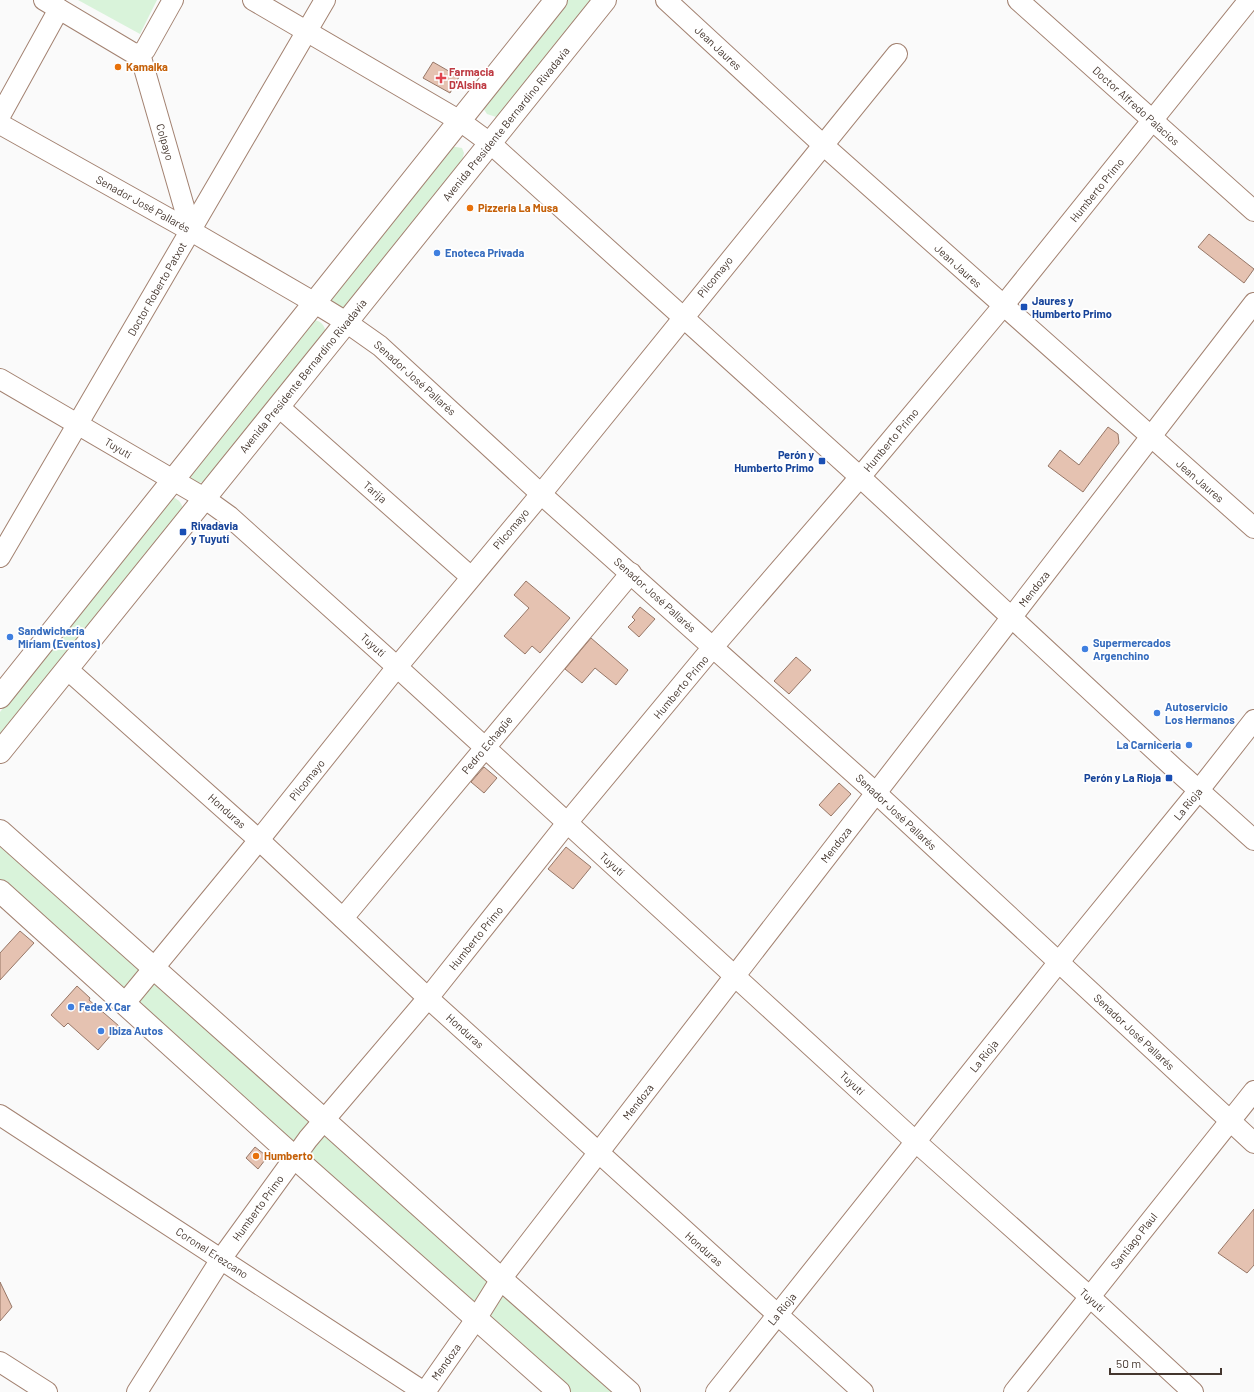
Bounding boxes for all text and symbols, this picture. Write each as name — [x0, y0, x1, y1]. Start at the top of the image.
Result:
street label: Jean Jaures — [692, 23, 744, 72]
street label: Avenida Presidente Bernardino Rivadavia — [439, 44, 572, 203]
place label: Kamalka — [126, 60, 168, 73]
marker: Kamalka — [113, 62, 123, 72]
street label: Doctor Alfredo Palacios — [1090, 63, 1182, 148]
place label: Farmacia D'Alsina — [449, 65, 494, 91]
marker: Farmacia D'Alsina — [436, 73, 446, 83]
street label: Colpayo — [154, 122, 177, 162]
street label: Humberto Primo — [1067, 155, 1126, 224]
street label: Senador José Pallarés — [94, 172, 193, 235]
place label: Pizzeria La Musa — [478, 201, 558, 214]
marker: Pizzeria La Musa — [465, 203, 475, 213]
street label: Doctor Roberto Patxot — [124, 239, 189, 338]
street label: Jean Jaures — [932, 241, 985, 290]
place label: Enoteca Privada — [445, 246, 524, 259]
marker: Enoteca Privada — [432, 248, 442, 258]
street label: Pilcomayo — [694, 254, 735, 300]
place label: Jaures y Humberto Primo — [1032, 294, 1112, 320]
street label: Avenida Presidente Bernardino Rivadavia — [236, 296, 369, 455]
marker: Jaures y Humberto Primo — [1019, 302, 1029, 312]
street label: Senador José Pallarés — [372, 337, 459, 418]
street label: Humberto Primo — [860, 405, 921, 474]
street label: Tuyutí — [102, 435, 135, 461]
place label: Perón y Humberto Primo — [734, 448, 814, 474]
marker: Perón y Humberto Primo — [817, 456, 827, 466]
street label: Jean Jaures — [1174, 456, 1227, 505]
street label: Tarija — [361, 478, 390, 505]
street label: Pilcomayo — [490, 506, 531, 552]
place label: Rivadavia y Tuyutí — [191, 519, 238, 545]
marker: Rivadavia y Tuyutí — [178, 527, 188, 537]
street label: Senador José Pallarés — [612, 554, 699, 635]
street label: Mendoza — [1016, 568, 1052, 609]
place label: Sandwichería Miriam (Eventos) — [18, 624, 100, 650]
street label: Tuyutí — [358, 630, 389, 660]
marker: Sandwichería Miriam (Eventos) — [5, 632, 15, 642]
place label: Supermercados Argenchino — [1093, 636, 1171, 662]
marker: Supermercados Argenchino — [1080, 644, 1090, 654]
street label: Humberto Primo — [650, 652, 711, 721]
place label: Autoservicio Los Hermanos — [1165, 700, 1235, 726]
marker: Autoservicio Los Hermanos — [1152, 708, 1162, 718]
street label: Pedro Echagüe — [459, 713, 515, 776]
place label: La Carniceria — [1117, 738, 1181, 751]
marker: La Carniceria — [1184, 740, 1194, 750]
street label: Pilcomayo — [286, 757, 327, 803]
street label: Senador José Pallarés — [853, 771, 939, 852]
place label: Perón y La Rioja — [1084, 771, 1161, 784]
marker: Perón y La Rioja — [1164, 773, 1174, 783]
street label: La Rioja — [1171, 785, 1205, 823]
street label: Honduras — [206, 790, 249, 831]
street label: Mendoza — [818, 824, 854, 865]
street label: Tuyutí — [597, 849, 628, 879]
street label: Humberto Primo — [446, 903, 505, 972]
street label: Senador José Pallarés — [1091, 991, 1177, 1072]
place label: Fede X Car — [79, 1000, 132, 1013]
marker: Fede X Car — [66, 1002, 76, 1012]
street label: Honduras — [444, 1010, 487, 1051]
place label: Ibiza Autos — [109, 1024, 164, 1037]
marker: Ibiza Autos — [96, 1026, 106, 1036]
street label: La Rioja — [967, 1037, 1001, 1075]
street label: Tuyutí — [837, 1068, 868, 1098]
street label: Mendoza — [620, 1081, 656, 1122]
place label: Humberto — [264, 1149, 313, 1162]
marker: Humberto — [251, 1151, 261, 1161]
street label: Humberto Primo — [229, 1172, 286, 1243]
street label: Santiago Plaul — [1108, 1210, 1160, 1271]
street label: Coronel Erezcano — [174, 1224, 251, 1281]
street label: Honduras — [683, 1228, 726, 1269]
street label: Tuyutí — [1077, 1285, 1108, 1315]
street label: La Rioja — [765, 1290, 799, 1328]
street label: Mendoza — [428, 1341, 463, 1383]
scale bar — [1110, 1350, 1221, 1376]
text: 50 m — [1116, 1356, 1141, 1370]

